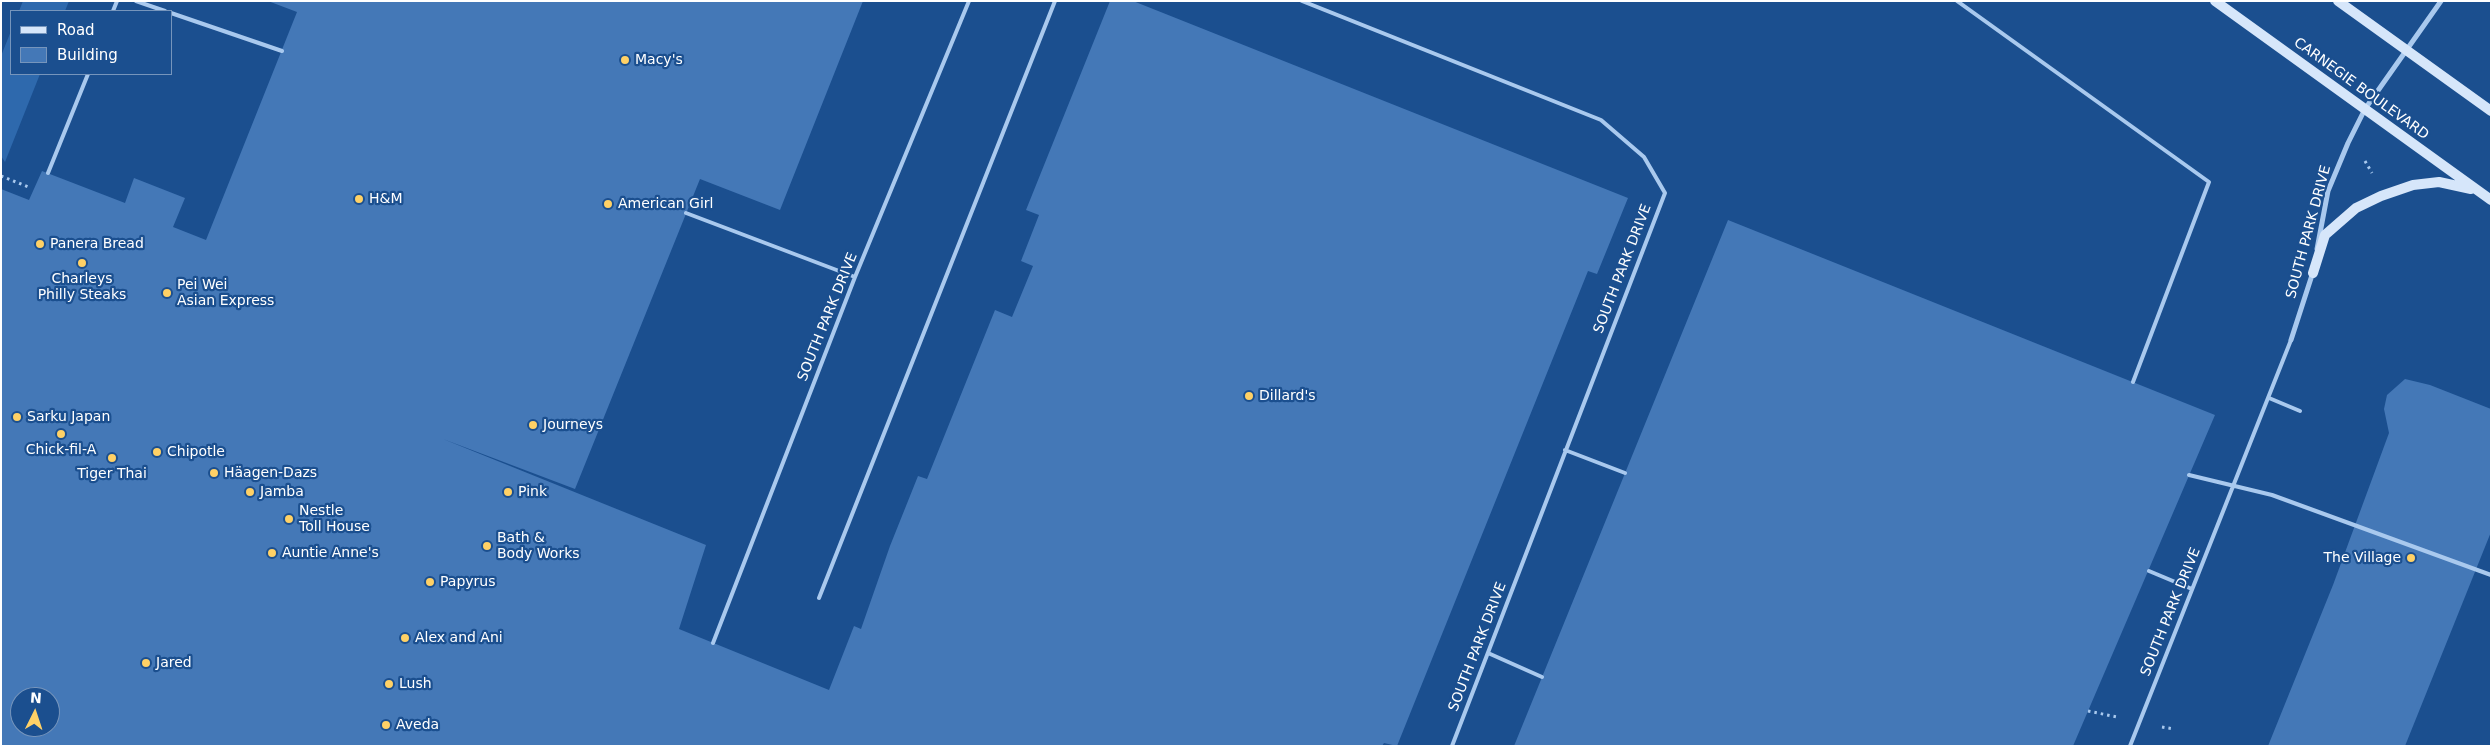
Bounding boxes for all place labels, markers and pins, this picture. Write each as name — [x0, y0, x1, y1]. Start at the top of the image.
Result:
place label: Macy's — [635, 52, 683, 68]
marker: Macy's — [619, 54, 631, 66]
place label: H&M — [369, 191, 403, 207]
marker: H&M — [353, 193, 365, 205]
place label: American Girl — [618, 196, 713, 212]
marker: American Girl — [602, 198, 614, 210]
place label: Panera Bread — [50, 236, 144, 252]
marker: Panera Bread — [34, 238, 46, 250]
marker: Charleys Philly Steaks — [76, 257, 88, 269]
place label: Charleys Philly Steaks — [38, 271, 126, 304]
place label: Pei Wei Asian Express — [177, 277, 274, 310]
marker: Pei Wei Asian Express — [161, 287, 173, 299]
place label: Dillard's — [1259, 388, 1316, 404]
marker: Dillard's — [1243, 390, 1255, 402]
place label: Sarku Japan — [27, 409, 110, 425]
marker: Sarku Japan — [11, 411, 23, 423]
place label: Journeys — [543, 417, 603, 433]
marker: Journeys — [527, 419, 539, 431]
marker: Chick-fil-A — [55, 428, 67, 440]
place label: Chick-fil-A — [26, 442, 96, 458]
place label: Chipotle — [167, 444, 225, 460]
marker: Chipotle — [151, 446, 163, 458]
marker: Tiger Thai — [106, 452, 118, 464]
place label: Häagen-Dazs — [224, 465, 317, 481]
place label: Tiger Thai — [77, 466, 147, 482]
marker: Häagen-Dazs — [208, 467, 220, 479]
place label: Jamba — [260, 484, 304, 500]
place label: Pink — [518, 484, 547, 500]
marker: Jamba — [244, 486, 256, 498]
marker: Pink — [502, 486, 514, 498]
place label: Nestle Toll House — [299, 503, 370, 536]
marker: Nestle Toll House — [283, 513, 295, 525]
place label: Bath & Body Works — [497, 530, 580, 562]
marker: Bath & Body Works — [481, 540, 493, 552]
place label: Auntie Anne's — [282, 545, 379, 561]
marker: Auntie Anne's — [266, 547, 278, 559]
place label: The Village — [2323, 550, 2401, 566]
marker: The Village — [2405, 552, 2417, 564]
place label: Papyrus — [440, 574, 495, 590]
marker: Papyrus — [424, 576, 436, 588]
place label: Alex and Ani — [415, 630, 503, 646]
marker: Alex and Ani — [399, 632, 411, 644]
place label: Jared — [156, 655, 192, 671]
marker: Jared — [140, 657, 152, 669]
place label: Lush — [399, 676, 432, 692]
marker: Lush — [383, 678, 395, 690]
place label: Aveda — [396, 717, 439, 733]
marker: Aveda — [380, 719, 392, 731]

